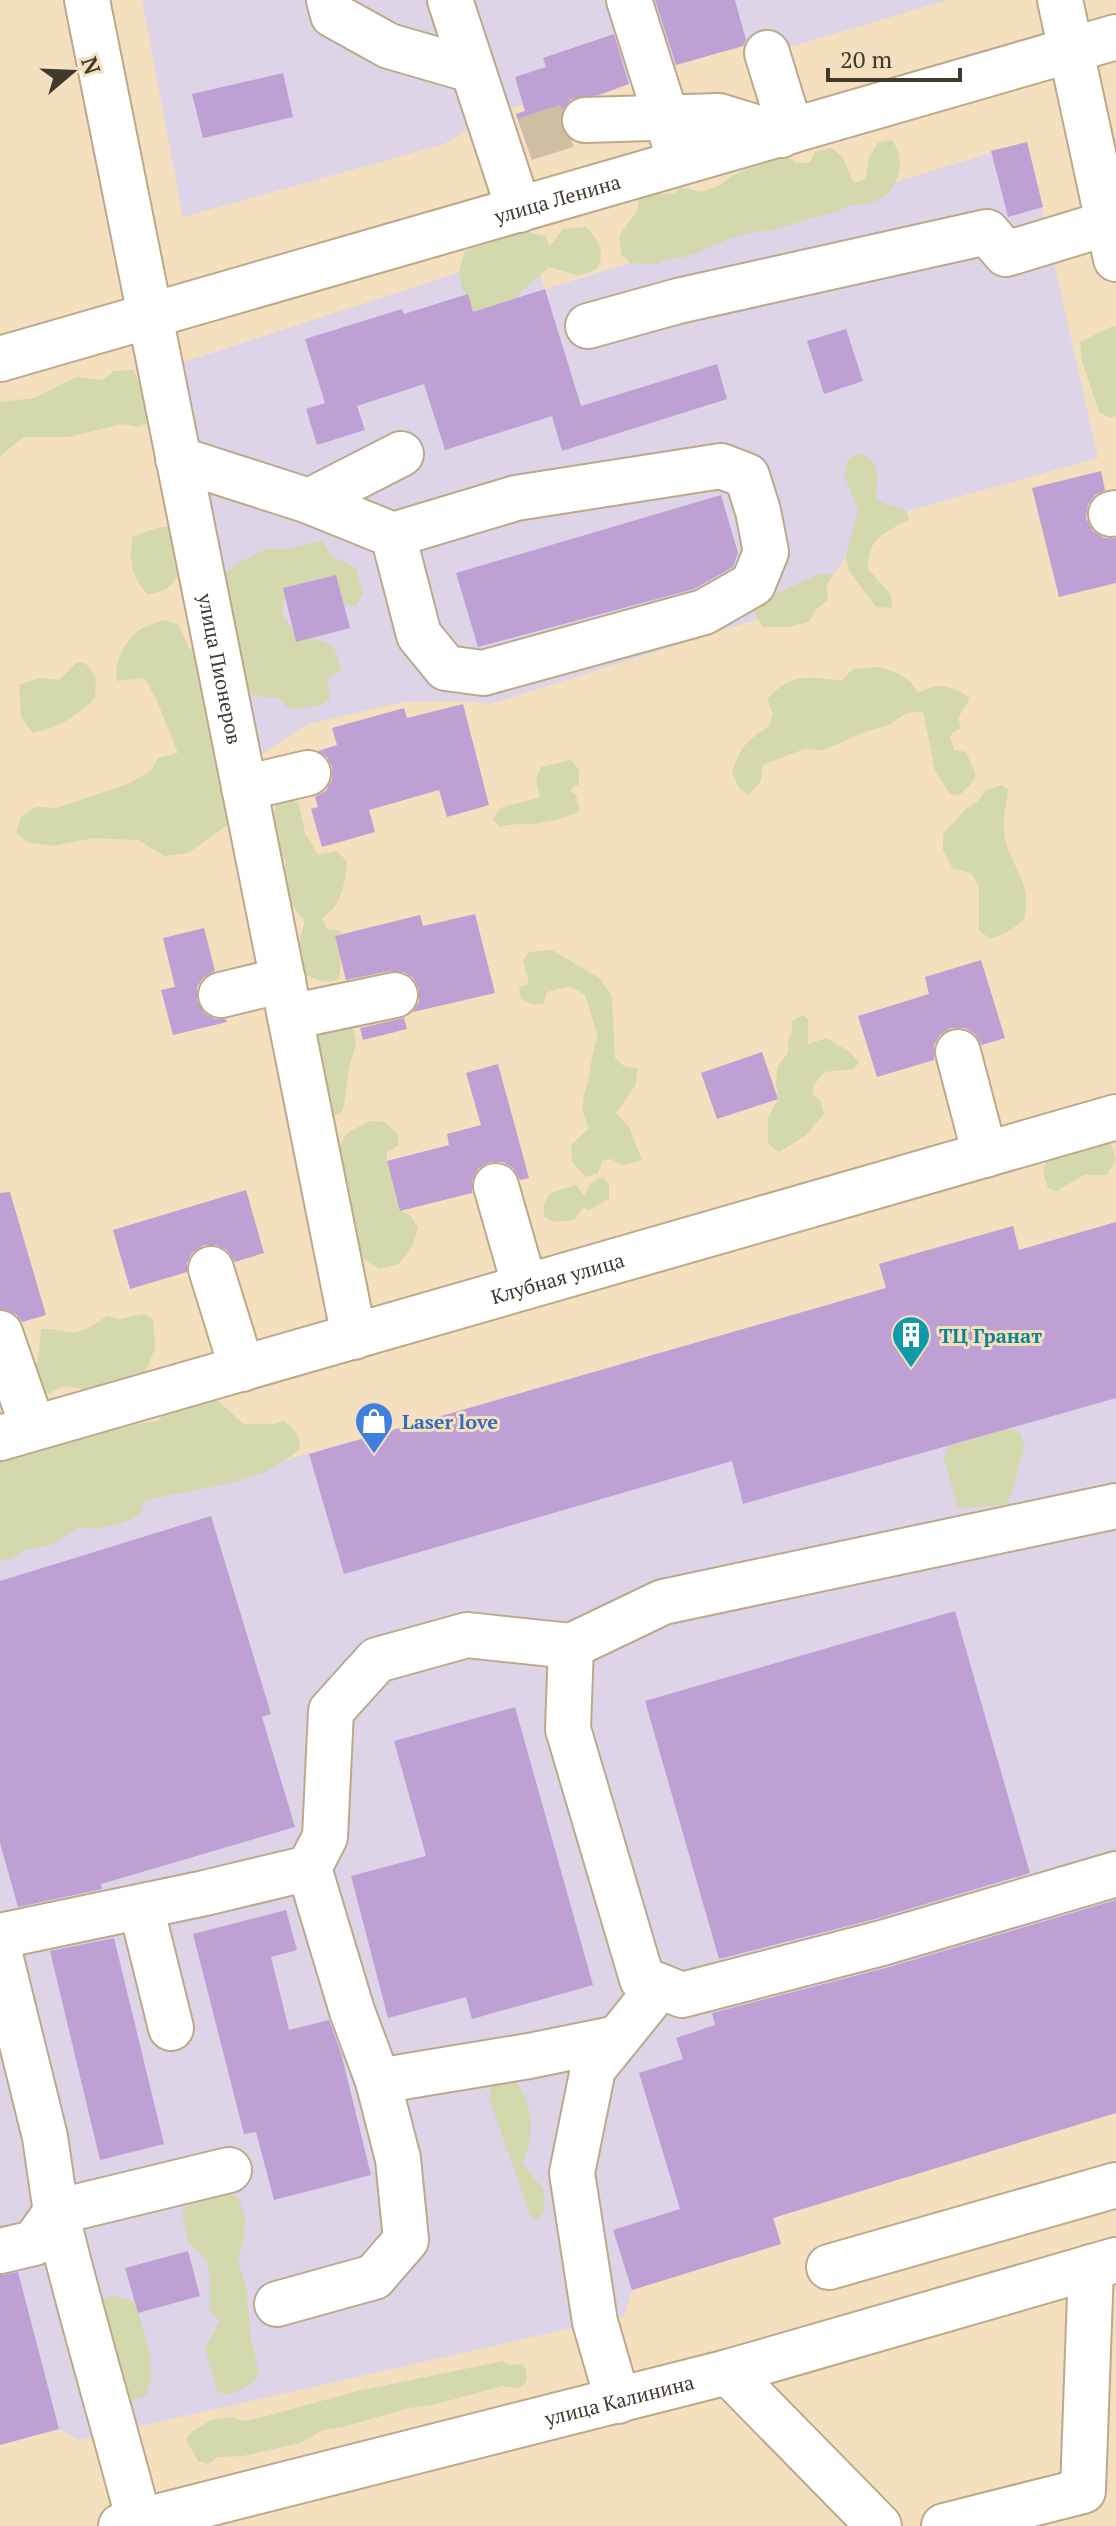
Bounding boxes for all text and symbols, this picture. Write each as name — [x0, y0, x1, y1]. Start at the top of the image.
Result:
north arrow — [32, 32, 112, 112]
scale bar — [828, 32, 960, 82]
text: 20 m — [840, 43, 892, 75]
text: N — [75, 53, 108, 78]
street label: улица Ленина — [490, 167, 623, 229]
street label: улица Пионеров — [192, 590, 249, 746]
street label: Клубная улица — [487, 1246, 627, 1310]
building icon: ТЦ Гранат — [890, 1314, 932, 1369]
place label: ТЦ Гранат — [939, 1322, 1042, 1349]
shop icon: Laser love — [353, 1400, 395, 1455]
place label: Laser love — [402, 1408, 498, 1435]
street label: улица Калинина — [541, 2368, 697, 2432]

